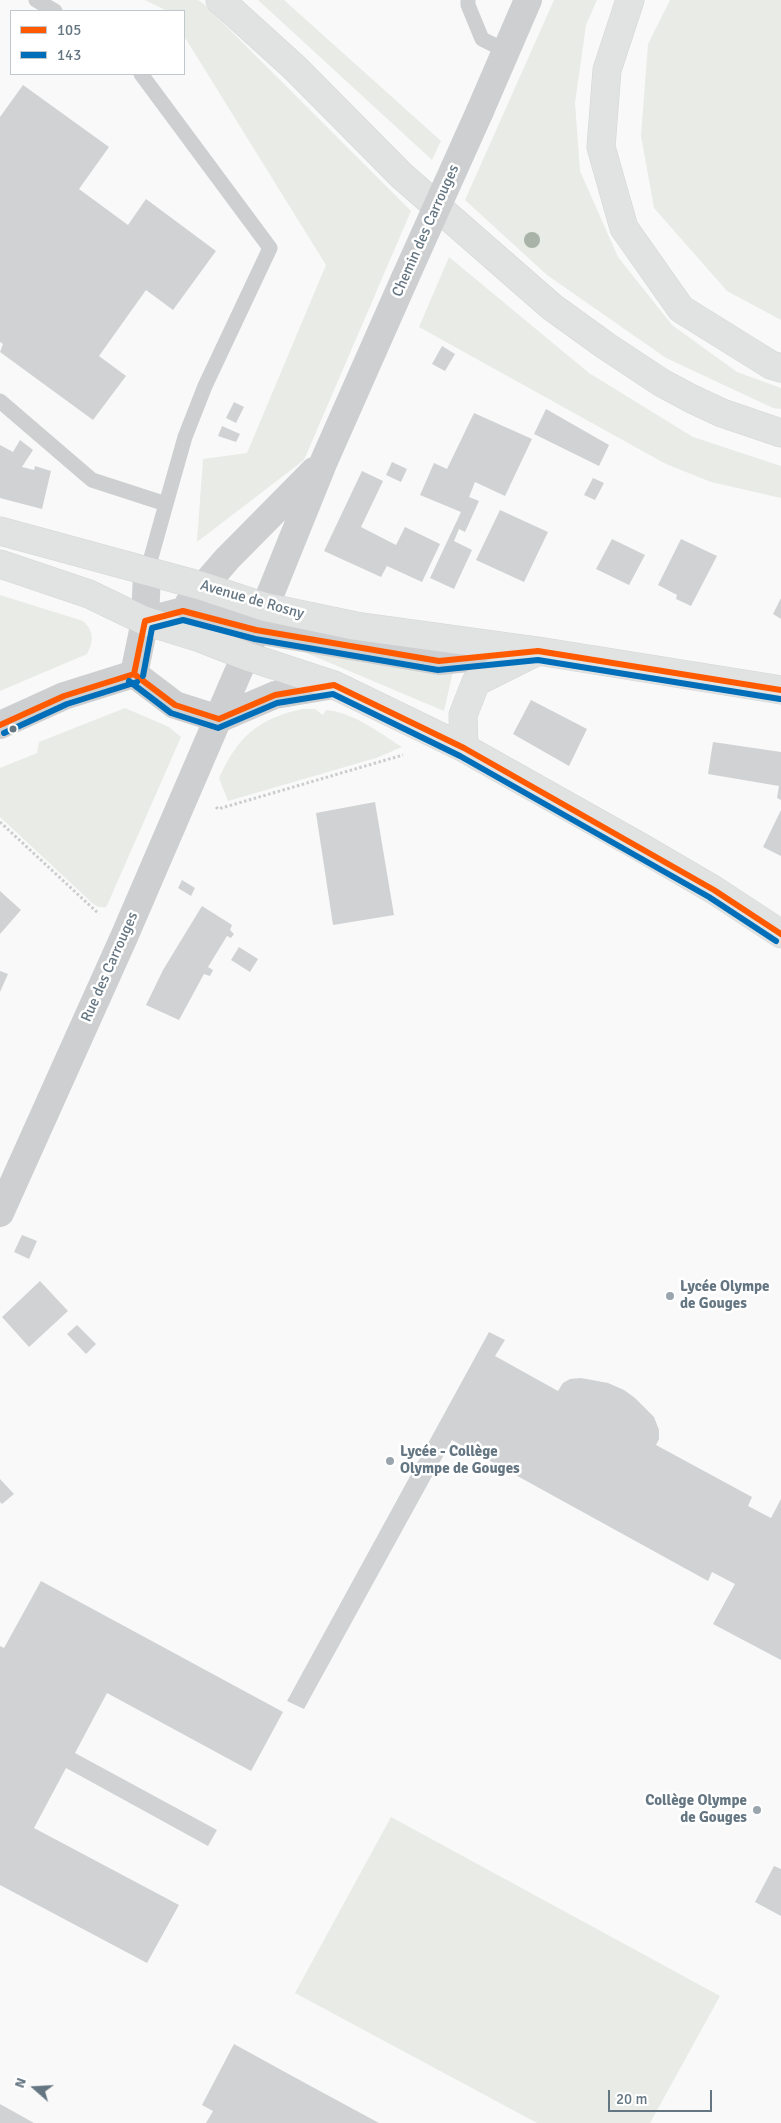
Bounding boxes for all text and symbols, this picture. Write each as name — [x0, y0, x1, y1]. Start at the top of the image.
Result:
legend — [10, 10, 185, 75]
text: 105 — [57, 21, 81, 39]
text: 143 — [57, 46, 81, 64]
street label: Chemin des Carrouges — [389, 162, 463, 300]
street label: Avenue de Rosny — [198, 577, 306, 623]
unlabelled marker — [8, 724, 18, 734]
street label: Rue des Carrouges — [78, 909, 142, 1025]
place label: Lycée Olympe de Gouges — [680, 1278, 770, 1313]
marker: Lycée Olympe de Gouges — [664, 1290, 676, 1302]
place label: Lycée - Collège Olympe de Gouges — [400, 1443, 520, 1478]
marker: Lycée - Collège Olympe de Gouges — [384, 1455, 396, 1467]
place label: Collège Olympe de Gouges — [645, 1792, 747, 1827]
marker: Collège Olympe de Gouges — [751, 1804, 763, 1816]
north arrow — [10, 2063, 60, 2113]
text: N — [11, 2076, 30, 2090]
scale bar — [611, 2080, 715, 2112]
text: 20 m — [616, 2090, 647, 2108]

